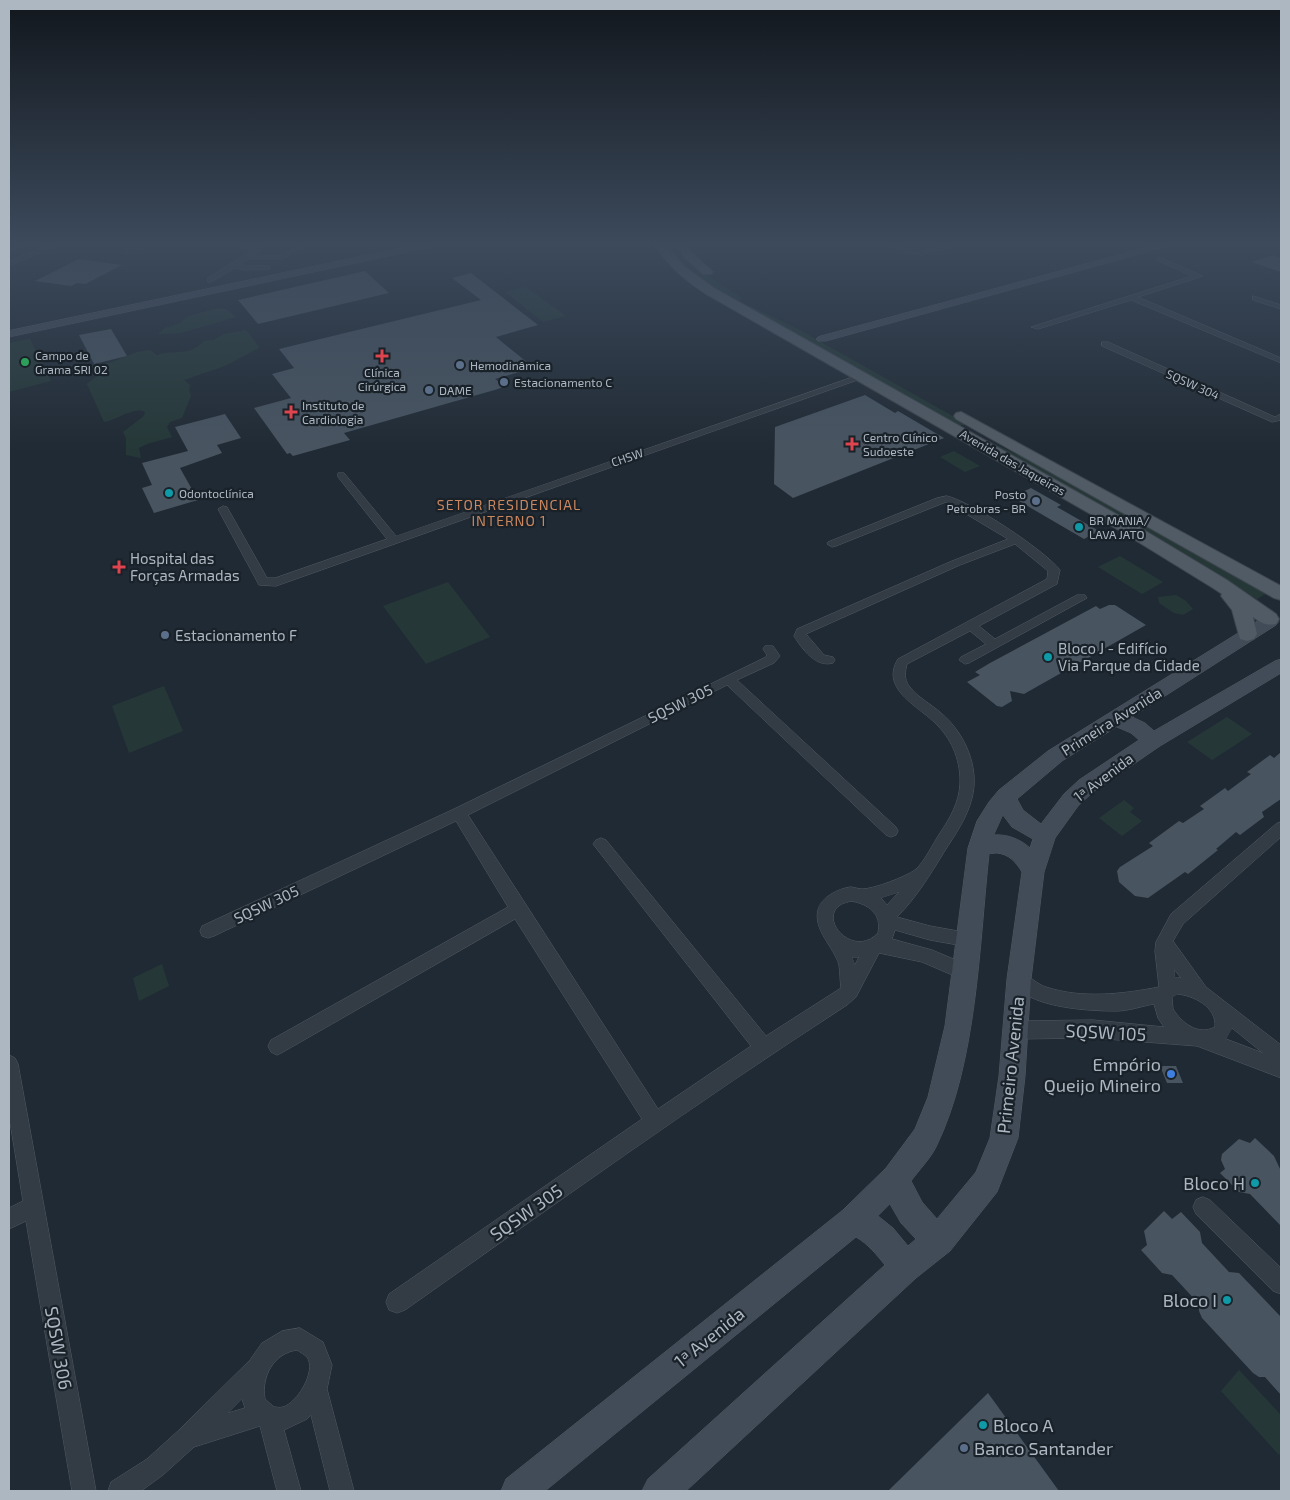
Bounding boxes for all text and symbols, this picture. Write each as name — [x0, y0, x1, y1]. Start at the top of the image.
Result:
place label: Campo de Grama SRI 02 — [35, 348, 108, 376]
marker: Clínica Cirúrgica — [375, 349, 389, 363]
marker: Campo de Grama SRI 02 — [19, 356, 31, 368]
place label: Hemodinâmica — [470, 358, 551, 372]
marker: Hemodinâmica — [454, 359, 466, 371]
place label: Clínica Cirúrgica — [358, 365, 406, 393]
street label: SQSW 304 — [1164, 366, 1222, 403]
place label: Estacionamento C — [514, 375, 612, 389]
marker: Estacionamento C — [498, 376, 510, 388]
place label: DAME — [439, 383, 472, 397]
marker: DAME — [423, 384, 435, 396]
place label: Instituto de Cardiologia — [302, 398, 365, 426]
marker: Instituto de Cardiologia — [284, 405, 298, 419]
street label: Avenida das Jaqueiras — [958, 426, 1068, 498]
place label: Centro Clínico Sudoeste — [863, 430, 938, 458]
marker: Centro Clínico Sudoeste — [845, 437, 859, 451]
street label: CHSW — [609, 445, 645, 469]
place label: Odontoclínica — [179, 486, 254, 500]
marker: Odontoclínica — [163, 487, 175, 499]
place label: Posto Petrobras - BR — [947, 487, 1026, 515]
marker: Posto Petrobras - BR — [1030, 495, 1042, 507]
district label: SETOR RESIDENCIAL INTERNO 1 — [437, 496, 581, 529]
place label: BR MANIA/ LAVA JATO — [1089, 513, 1150, 541]
marker: BR MANIA/ LAVA JATO — [1073, 521, 1085, 533]
place label: Hospital das Forças Armadas — [130, 549, 240, 585]
marker: Hospital das Forças Armadas — [112, 560, 126, 574]
place label: Estacionamento F — [175, 626, 297, 644]
marker: Estacionamento F — [159, 629, 171, 641]
place label: Bloco J - Edifício Via Parque da Cidade — [1058, 639, 1200, 674]
marker: Bloco J - Edifício Via Parque da Cidade — [1042, 651, 1054, 663]
street label: SQSW 305 — [645, 680, 716, 727]
street label: Primeira Avenida — [1057, 683, 1165, 759]
street label: 1ª Avenida — [1070, 749, 1136, 805]
street label: SQSW 305 — [231, 881, 302, 928]
street label: Primeiro Avenida — [992, 995, 1028, 1135]
street label: SQSW 105 — [1065, 1019, 1147, 1045]
place label: Empório Queijo Mineiro — [1044, 1053, 1161, 1096]
marker: Empório Queijo Mineiro — [1165, 1068, 1177, 1080]
place label: Bloco H — [1183, 1172, 1245, 1194]
marker: Bloco H — [1249, 1177, 1261, 1189]
street label: SQSW 305 — [485, 1179, 567, 1245]
place label: Bloco I — [1163, 1289, 1217, 1311]
marker: Bloco I — [1221, 1294, 1233, 1306]
street label: 1ª Avenida — [670, 1302, 748, 1372]
street label: SQSW 306 — [41, 1305, 77, 1391]
place label: Bloco A — [993, 1414, 1054, 1436]
marker: Bloco A — [977, 1419, 989, 1431]
place label: Banco Santander — [974, 1437, 1113, 1459]
marker: Banco Santander — [958, 1442, 970, 1454]

